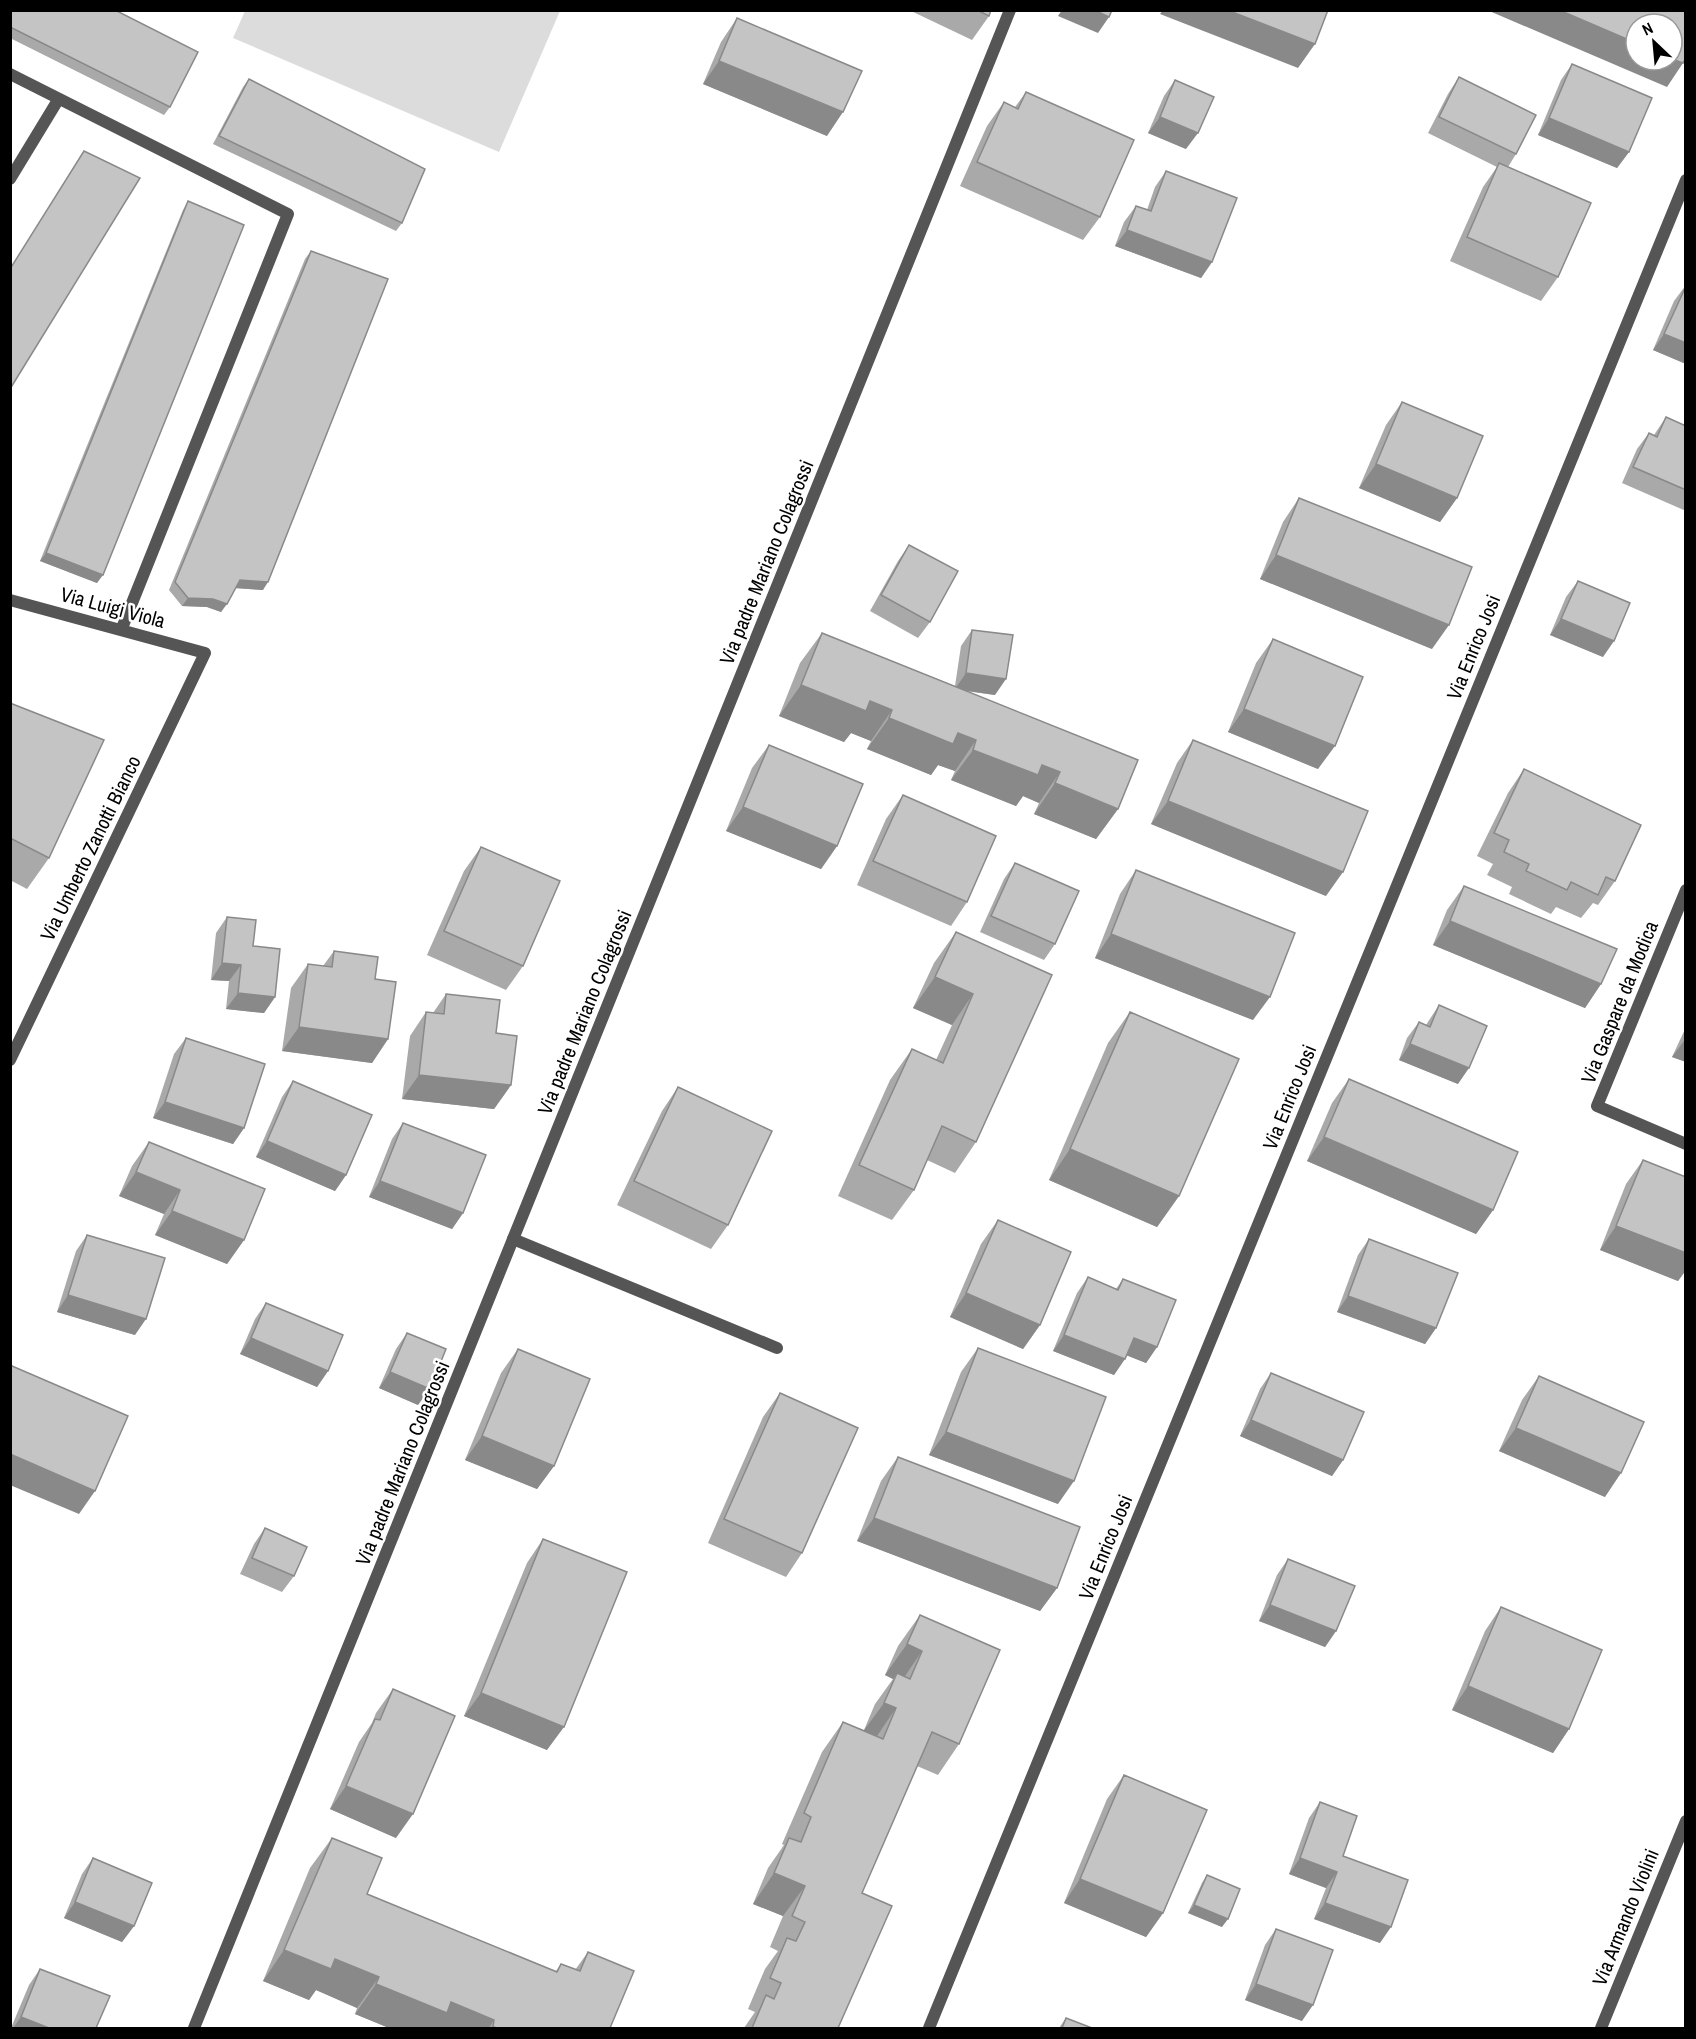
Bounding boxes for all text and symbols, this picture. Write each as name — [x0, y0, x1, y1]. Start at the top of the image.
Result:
north arrow — [1624, 12, 1684, 72]
text: N — [1638, 17, 1657, 40]
street label: Via padre Mariano Colagrossi — [713, 456, 819, 668]
street label: Via Luigi Viola — [58, 580, 168, 634]
street label: Via Enrico Josi — [1440, 591, 1506, 703]
street label: Via Umberto Zanotti Bianco — [33, 751, 147, 945]
street label: Via padre Mariano Colagrossi — [531, 906, 637, 1118]
street label: Via Gaspare da Modica — [1574, 917, 1664, 1087]
street label: Via Enrico Josi — [1256, 1041, 1322, 1153]
street label: Via padre Mariano Colagrossi — [349, 1357, 455, 1569]
street label: Via Enrico Josi — [1072, 1491, 1138, 1603]
street label: Via Armando Violini — [1585, 1845, 1665, 1989]

